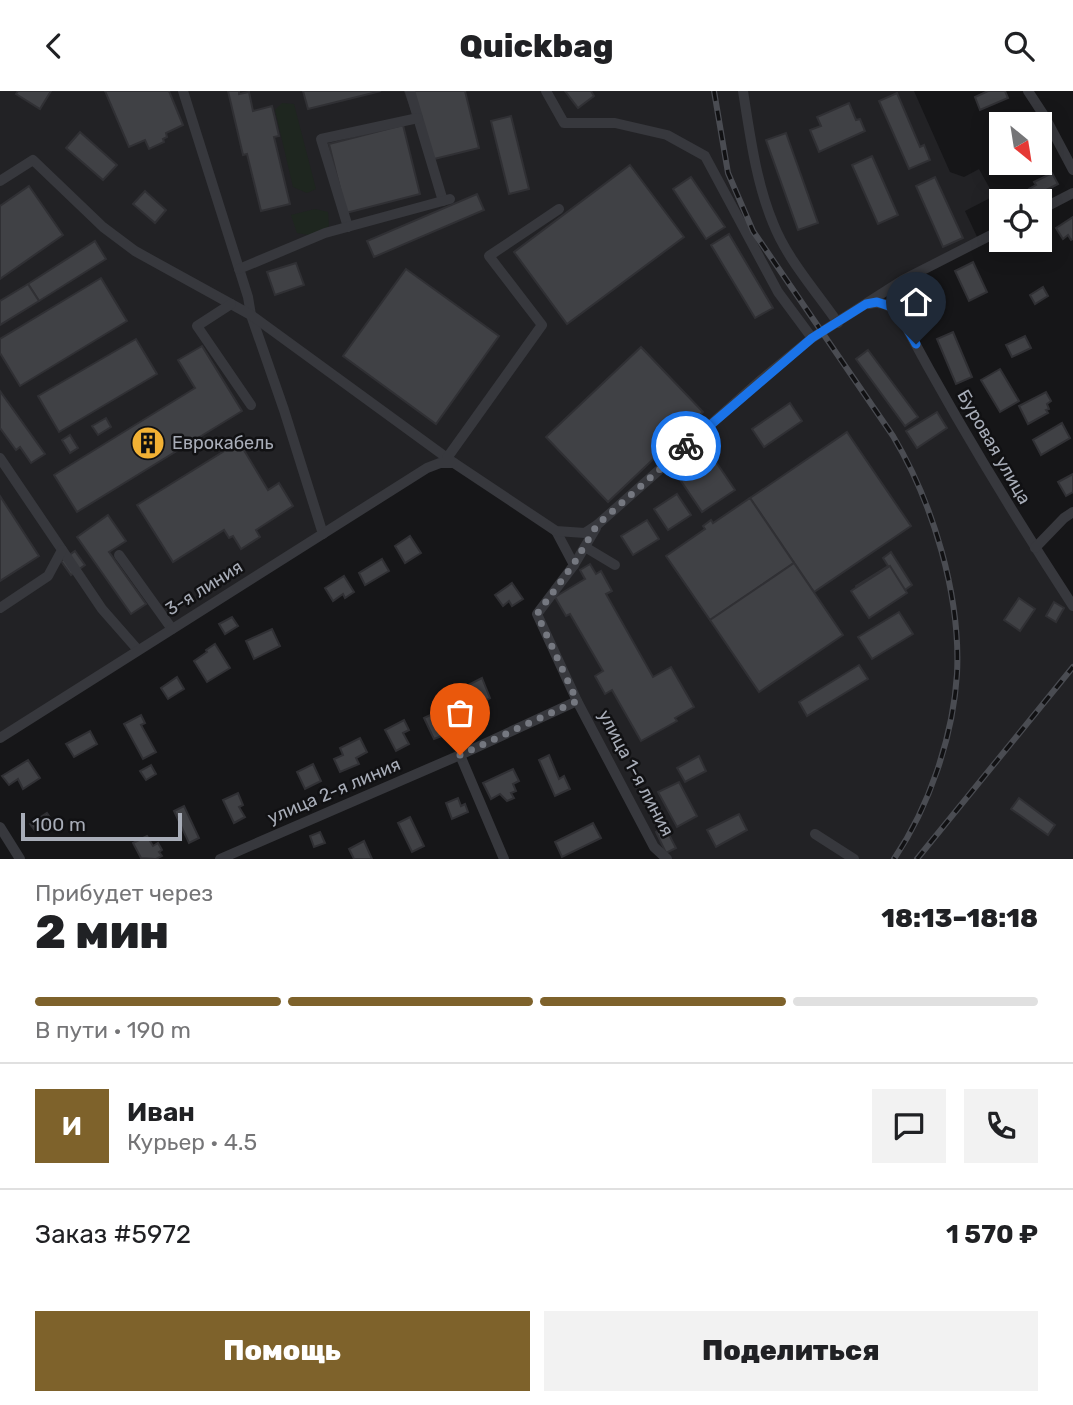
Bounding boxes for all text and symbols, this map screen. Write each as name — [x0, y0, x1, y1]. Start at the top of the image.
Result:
icon: back — [35, 27, 73, 65]
text: Quickbag — [460, 27, 613, 65]
icon: search — [1000, 27, 1038, 65]
north arrow — [989, 112, 1052, 175]
map controls — [989, 112, 1052, 252]
button: locate — [989, 189, 1052, 252]
pin — [886, 272, 946, 344]
icon: home — [897, 283, 935, 321]
street label: Буровая улица — [952, 386, 1036, 508]
courier — [651, 411, 721, 481]
building icon: Еврокабель — [129, 424, 167, 462]
icon: bike — [667, 427, 705, 465]
place label: Еврокабель — [172, 432, 274, 454]
street label: 3-я линия — [161, 556, 247, 620]
pin — [430, 683, 490, 755]
icon: bag — [441, 694, 479, 732]
street label: улица 1-я линия — [593, 706, 679, 840]
street label: улица 2-я линия — [264, 753, 404, 829]
scale bar — [21, 810, 182, 842]
text: 100 m — [32, 813, 86, 836]
text: Прибудет через — [35, 879, 213, 907]
text: 18:13–18:18 — [881, 903, 1038, 934]
text: 2 мин — [35, 905, 169, 960]
text: В пути · 190 m — [35, 1016, 191, 1044]
button: chat — [872, 1089, 946, 1163]
button: phone — [964, 1089, 1038, 1163]
text: Иван — [127, 1097, 195, 1128]
text: И — [62, 1111, 82, 1142]
text: Курьер · 4.5 — [127, 1128, 257, 1156]
text: Заказ #5972 — [35, 1219, 191, 1250]
text: 1 570 ₽ — [946, 1219, 1038, 1250]
button: Помощь — [35, 1311, 530, 1391]
button: Поделиться — [544, 1311, 1038, 1391]

